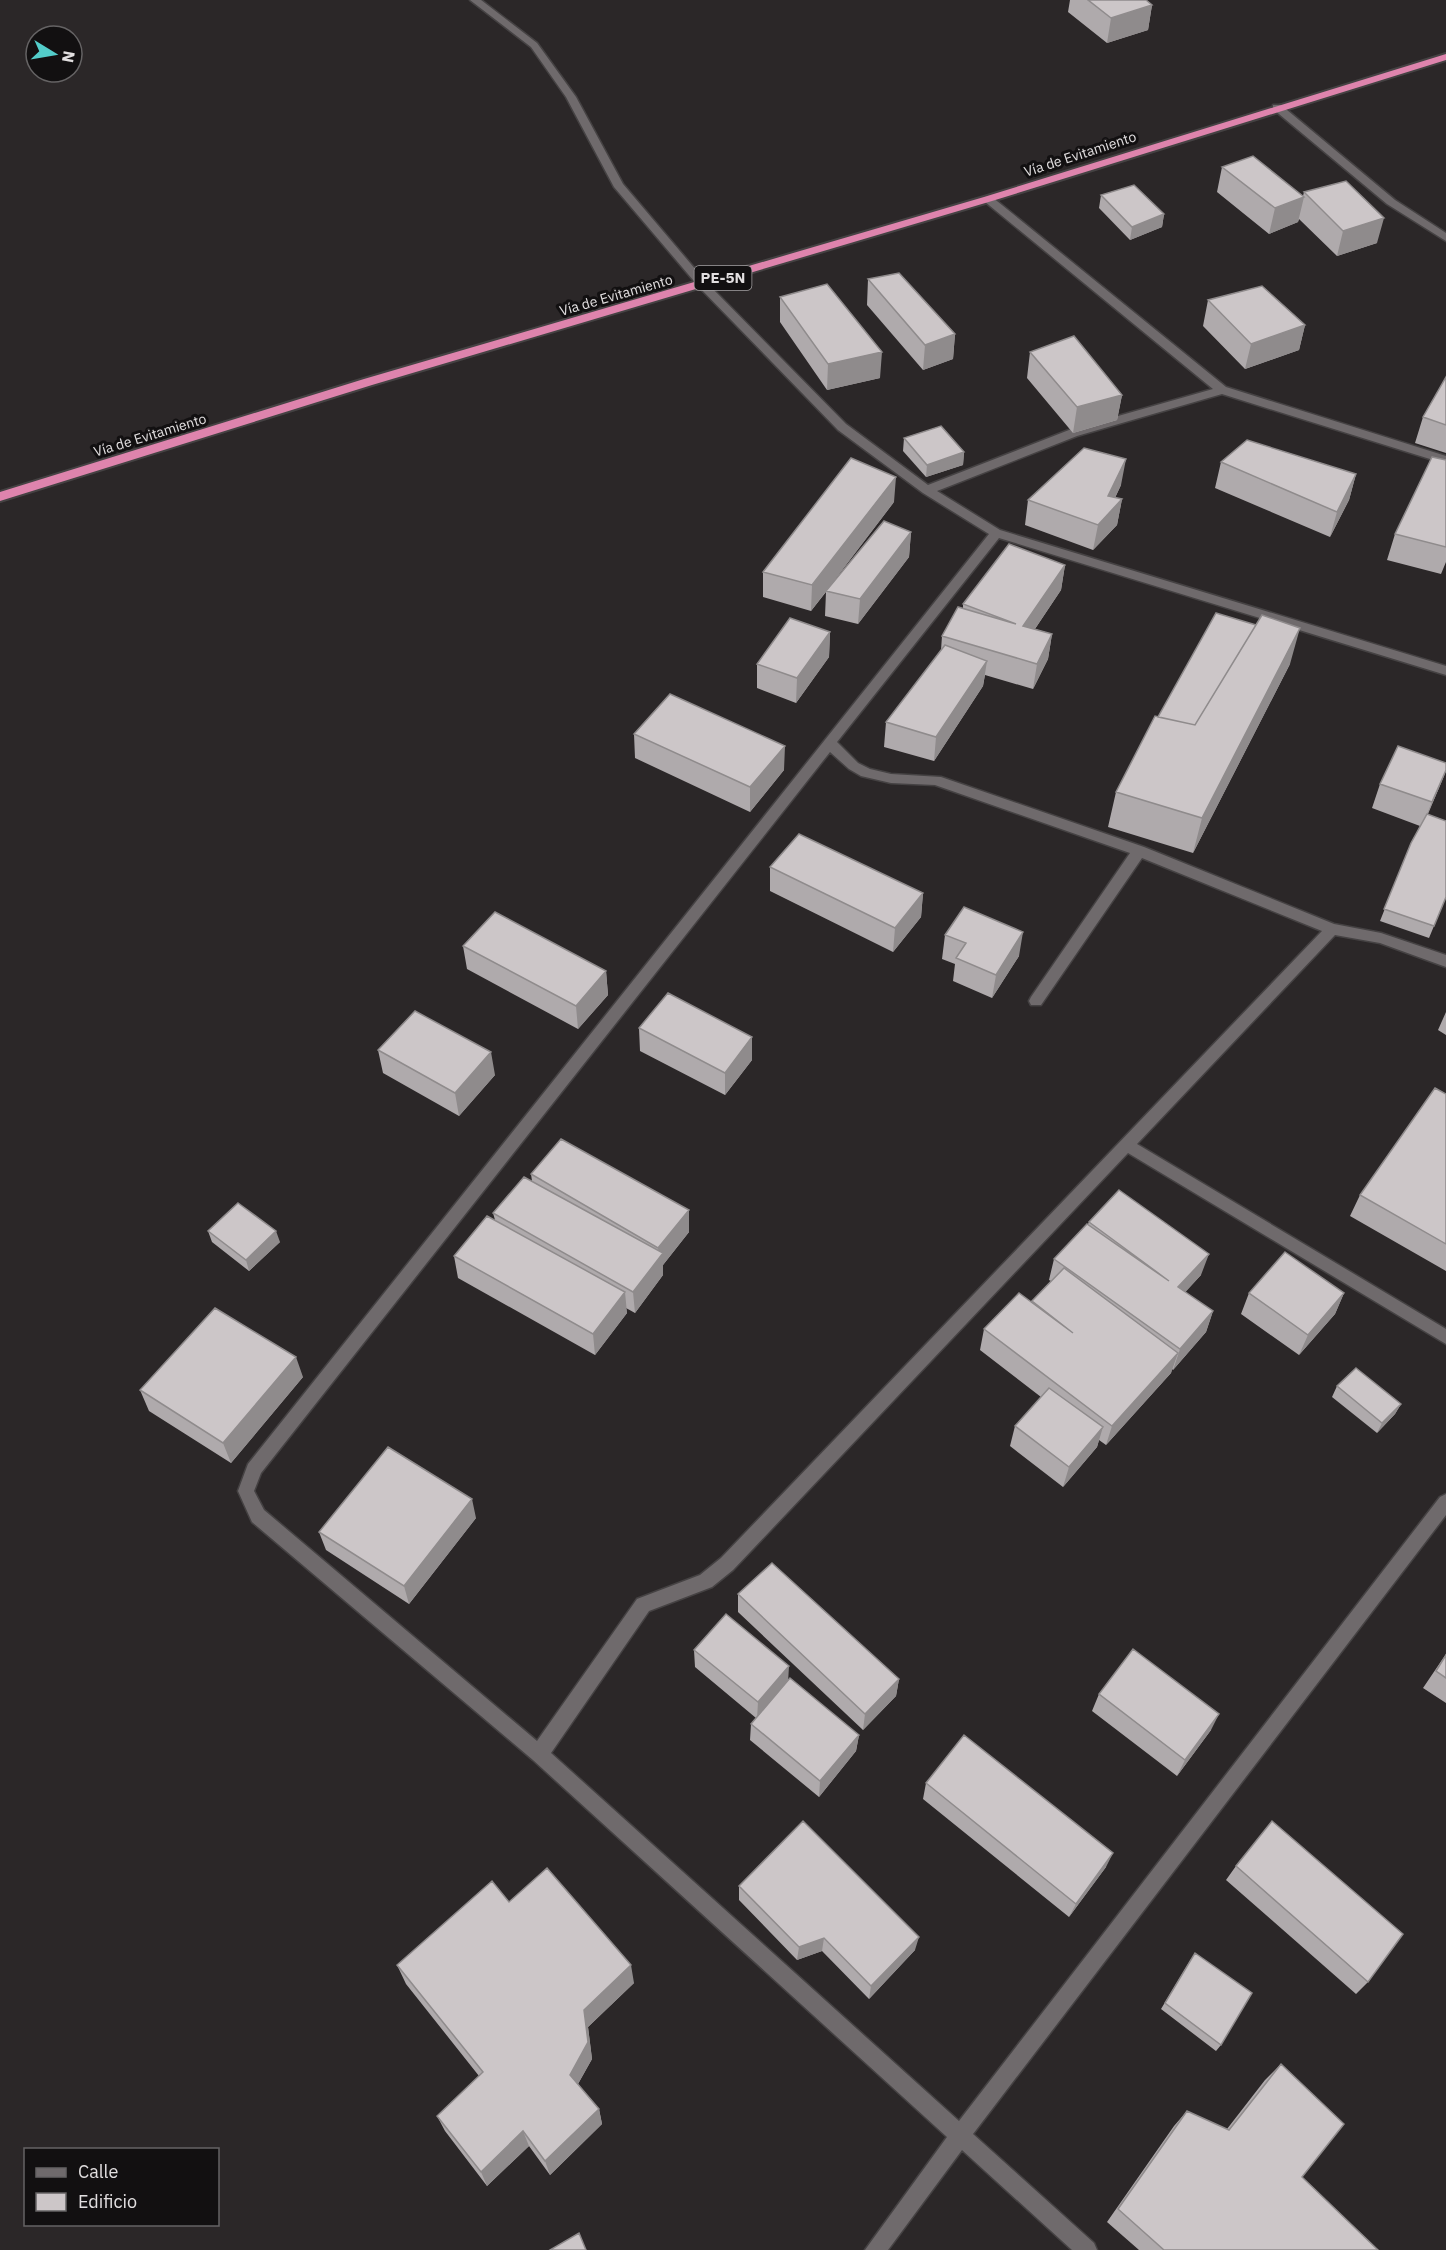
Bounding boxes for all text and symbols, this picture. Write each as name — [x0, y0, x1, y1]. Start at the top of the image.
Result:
north arrow — [24, 24, 84, 84]
text: N — [58, 49, 80, 64]
street label: Vía de Evitamiento — [1022, 127, 1139, 181]
road number: PE-5N — [694, 266, 752, 290]
street label: Vía de Evitamiento — [557, 270, 675, 320]
street label: Vía de Evitamiento — [91, 409, 209, 461]
legend — [24, 2148, 219, 2226]
text: Calle — [78, 2160, 118, 2183]
text: Edificio — [78, 2190, 137, 2213]

